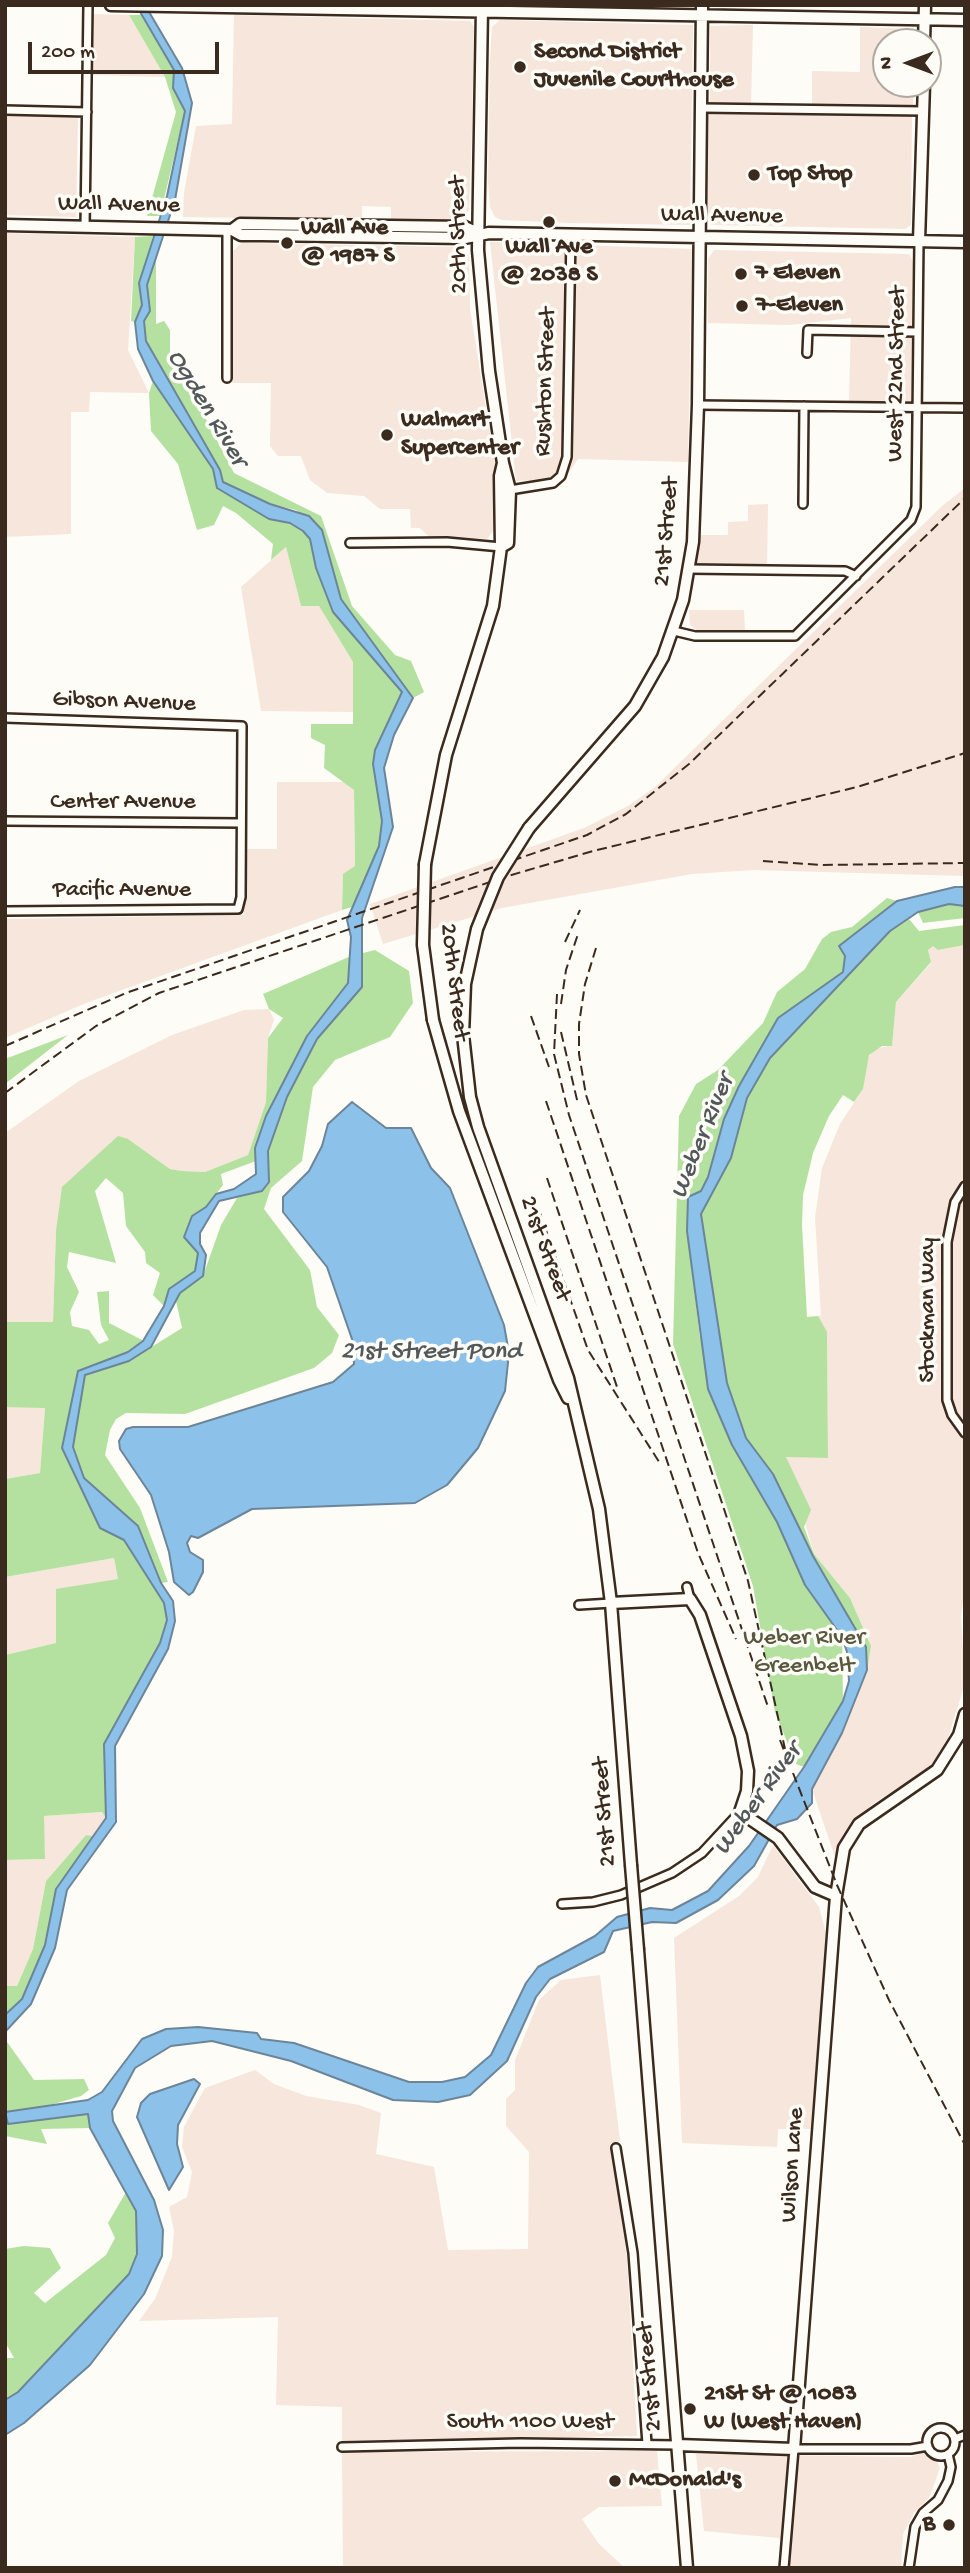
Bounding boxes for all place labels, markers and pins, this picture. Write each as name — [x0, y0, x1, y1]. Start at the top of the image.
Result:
place label: Second District Juvenile Courthouse — [534, 39, 734, 95]
marker: Second District Juvenile Courthouse — [512, 59, 528, 75]
place label: Top Stop — [768, 161, 852, 189]
marker: Top Stop — [746, 167, 762, 183]
marker: Wall Ave @ 2038 S — [541, 214, 557, 230]
place label: Wall Ave @ 1987 S — [301, 215, 395, 271]
place label: Wall Ave @ 2038 S — [500, 234, 598, 290]
marker: Wall Ave @ 1987 S — [279, 235, 295, 251]
place label: 7 Eleven — [755, 260, 840, 288]
marker: 7 Eleven — [733, 266, 749, 282]
place label: 7-Eleven — [756, 292, 843, 320]
marker: 7-Eleven — [734, 298, 750, 314]
place label: Walmart Supercenter — [401, 407, 519, 463]
marker: Walmart Supercenter — [379, 427, 395, 443]
place label: 21St St @ 1083 W (West Haven) — [704, 2381, 862, 2437]
marker: 21St St @ 1083 W (West Haven) — [682, 2401, 698, 2417]
place label: McDonald's — [629, 2467, 741, 2495]
marker: McDonald's — [607, 2473, 623, 2489]
place label: B — [923, 2511, 935, 2539]
marker: B — [941, 2517, 957, 2533]

